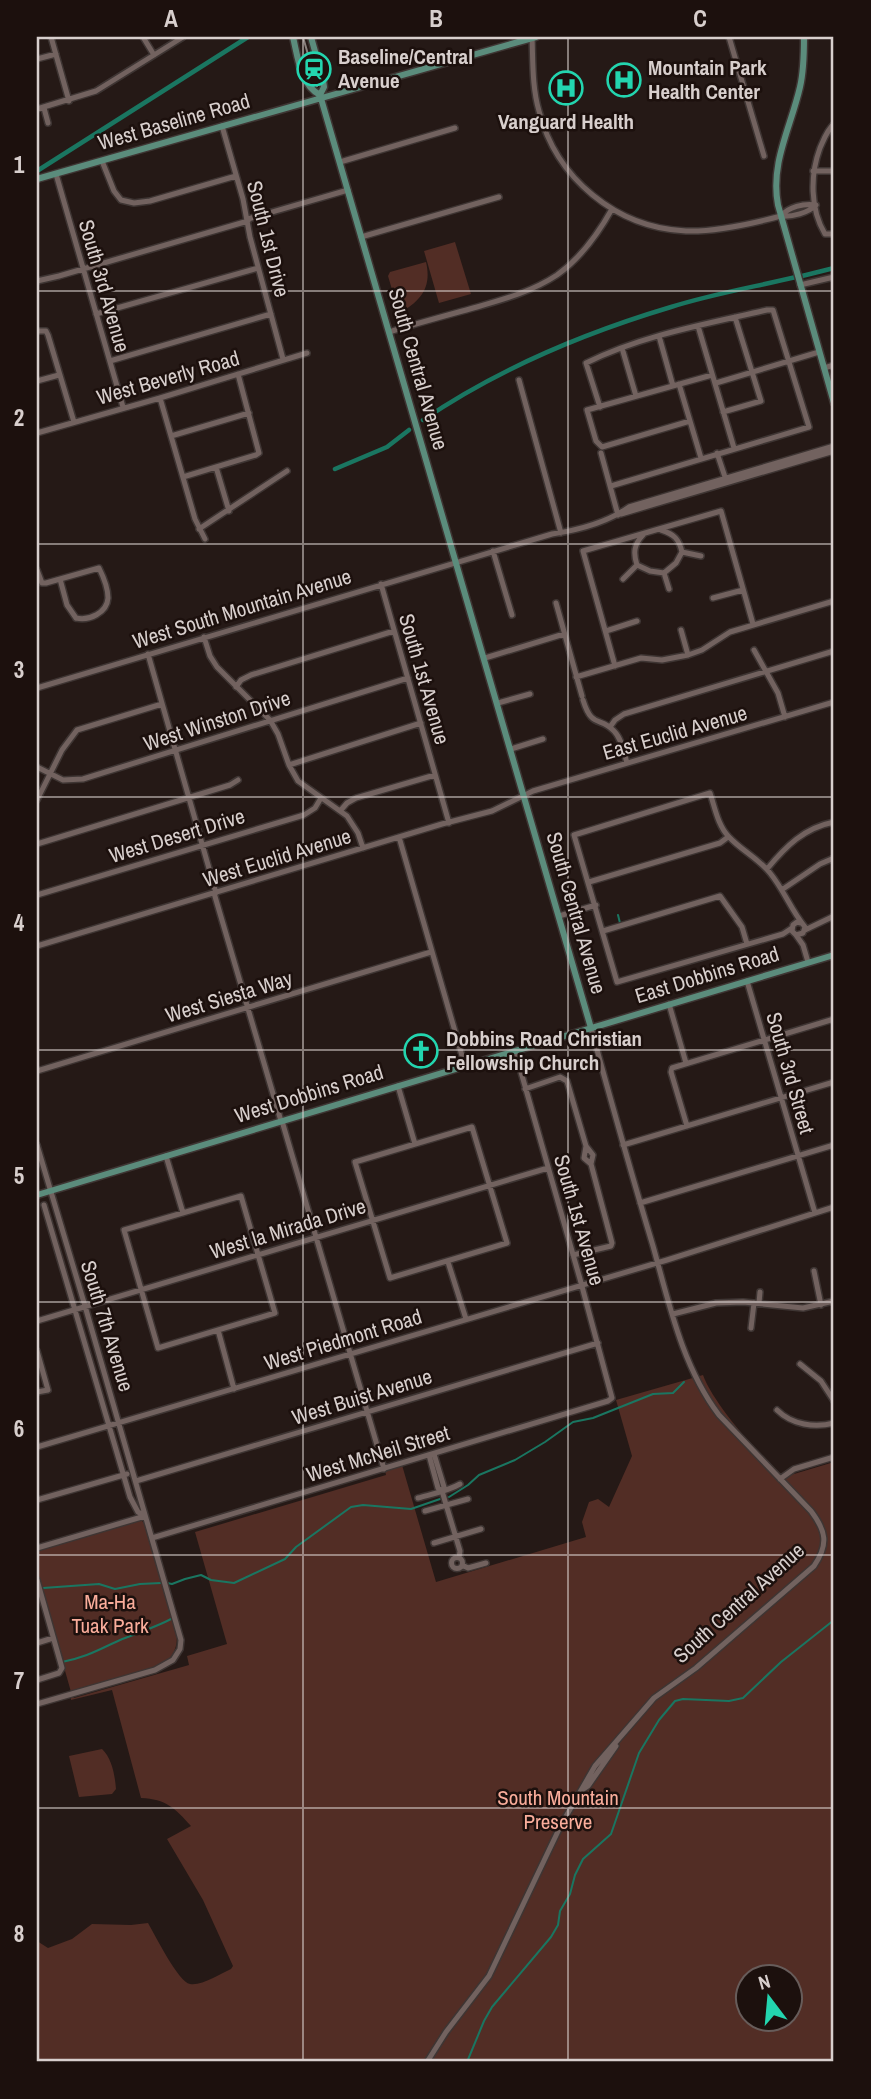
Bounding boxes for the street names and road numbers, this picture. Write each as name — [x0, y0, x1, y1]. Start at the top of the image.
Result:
street label: West Baseline Road — [95, 86, 253, 157]
street label: South 1st Drive — [240, 178, 297, 300]
street label: South 3rd Avenue — [72, 216, 137, 356]
street label: South Central Avenue — [381, 284, 455, 453]
street label: West Beverly Road — [93, 343, 243, 412]
street label: West South Mountain Avenue — [129, 561, 355, 656]
street label: South 1st Avenue — [392, 610, 457, 748]
street label: West Winston Drive — [140, 683, 294, 758]
street label: East Euclid Avenue — [599, 698, 751, 767]
street label: West Desert Drive — [105, 801, 248, 870]
street label: West Euclid Avenue — [199, 821, 355, 894]
street label: South Central Avenue — [539, 828, 613, 997]
street label: East Dobbins Road — [631, 939, 783, 1010]
street label: West Siesta Way — [162, 963, 296, 1030]
street label: South 3rd Street — [759, 1009, 822, 1137]
street label: West Dobbins Road — [231, 1057, 387, 1130]
street label: South 1st Avenue — [547, 1151, 612, 1289]
street label: West la Mirada Drive — [206, 1191, 369, 1266]
street label: South 7th Avenue — [74, 1257, 141, 1395]
street label: West Piedmont Road — [260, 1302, 425, 1377]
street label: West Buist Avenue — [288, 1361, 435, 1432]
street label: West McNeil Street — [303, 1418, 453, 1489]
street label: South Central Avenue — [667, 1536, 811, 1669]

